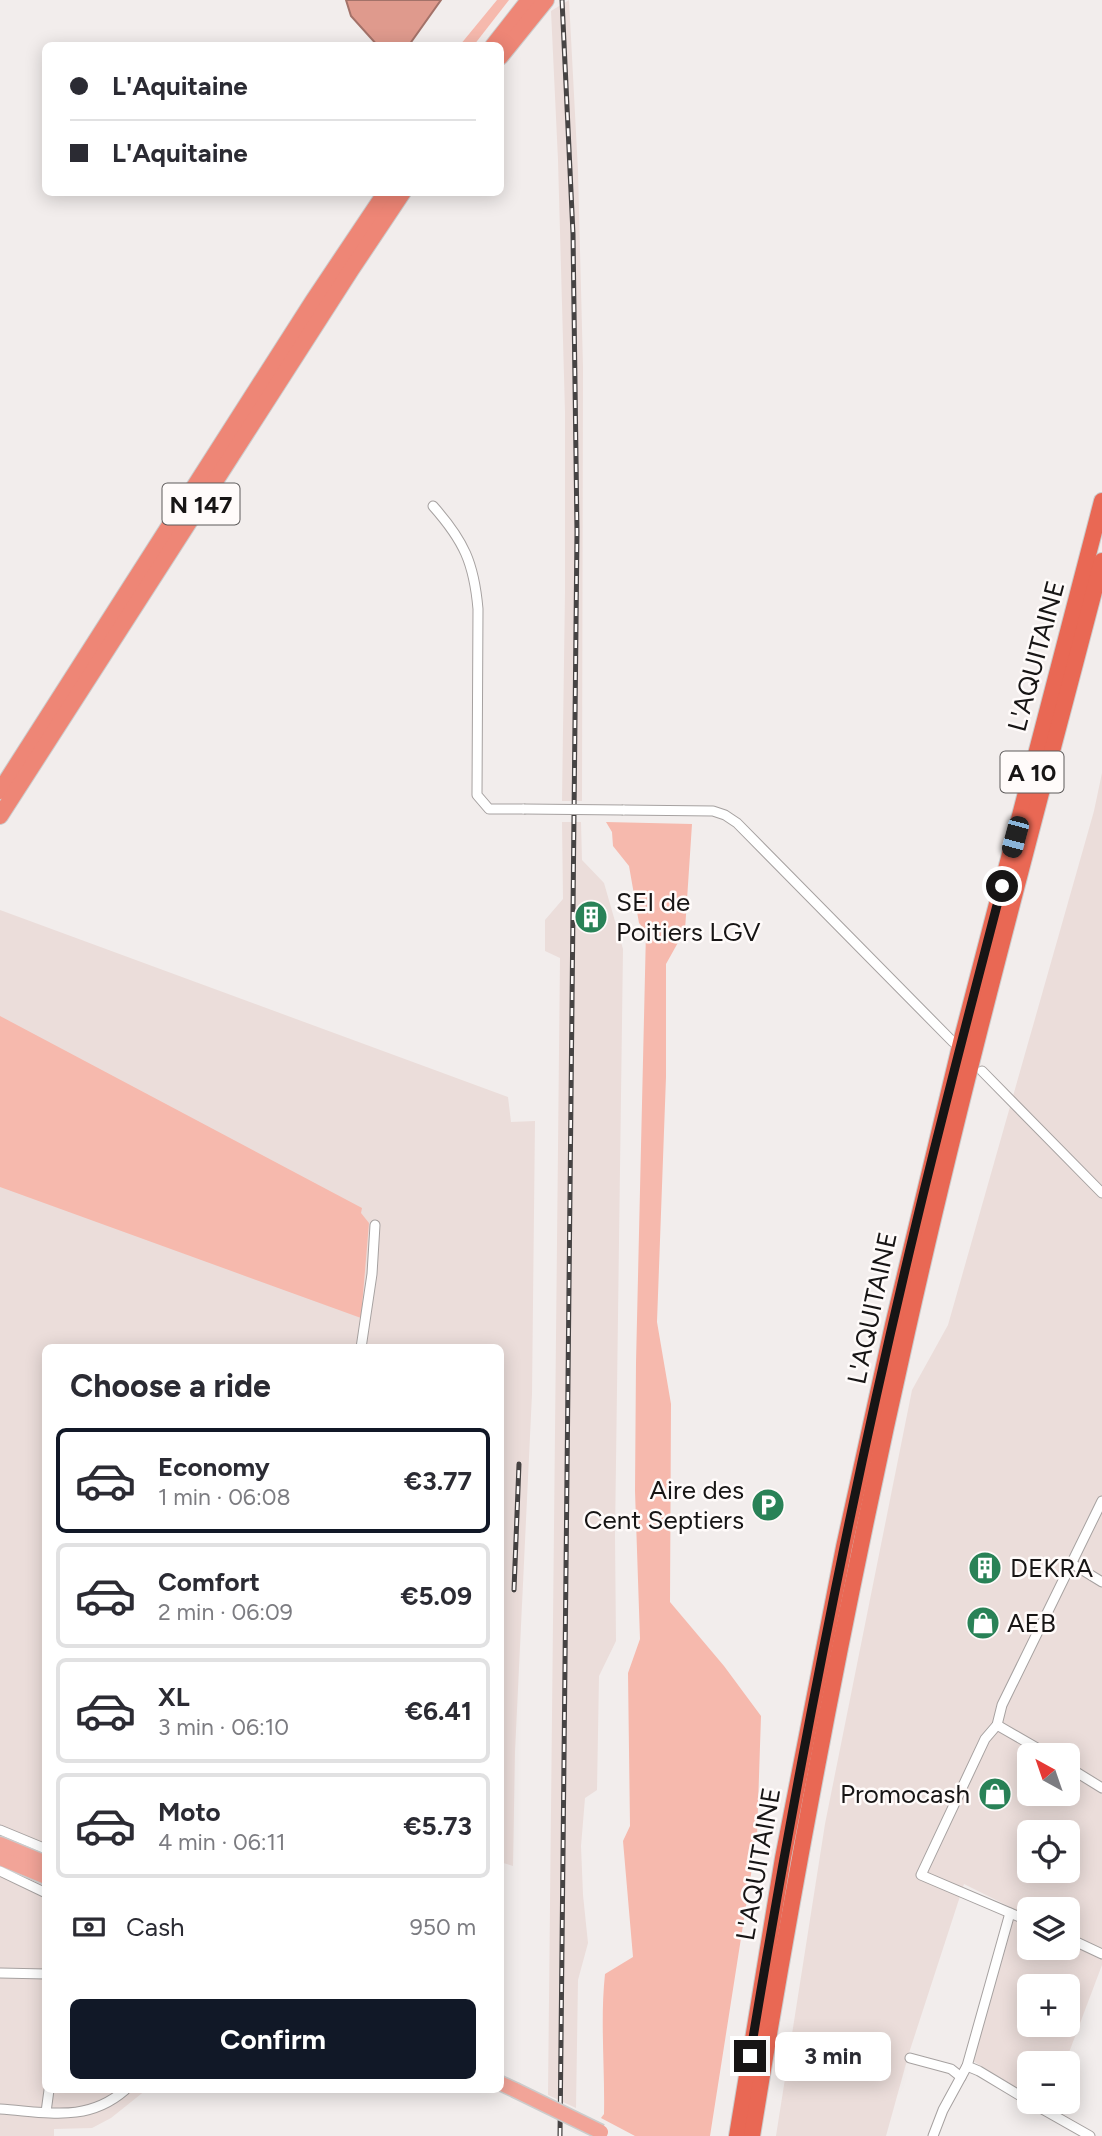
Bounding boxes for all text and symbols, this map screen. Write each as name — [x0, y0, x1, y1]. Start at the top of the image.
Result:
text: L'Aquitaine — [112, 70, 248, 102]
text: L'Aquitaine — [112, 137, 248, 169]
road number: N 147 — [162, 484, 240, 524]
street label: L'AQUITAINE — [1001, 577, 1071, 735]
road number: A 10 — [1000, 752, 1064, 792]
car — [1000, 814, 1031, 860]
route start — [986, 870, 1018, 902]
place label: SEI de Poitiers LGV — [616, 886, 761, 948]
building icon: SEI de Poitiers LGV — [572, 898, 610, 936]
street label: L'AQUITAINE — [840, 1229, 904, 1387]
text: Choose a ride — [70, 1367, 271, 1405]
icon: car — [74, 1449, 137, 1512]
text: Economy — [158, 1451, 270, 1483]
text: €3.77 — [404, 1465, 472, 1497]
place label: Aire des Cent Septiers — [584, 1474, 744, 1536]
text: 1 min · 06:08 — [158, 1483, 291, 1511]
parking icon: Aire des Cent Septiers — [749, 1486, 787, 1524]
building icon: DEKRA — [966, 1549, 1004, 1587]
place label: DEKRA — [1010, 1552, 1093, 1584]
icon: car — [74, 1564, 137, 1627]
text: Comfort — [158, 1566, 260, 1598]
text: €5.09 — [400, 1580, 472, 1612]
text: 2 min · 06:09 — [158, 1598, 293, 1626]
shop icon: AEB — [964, 1604, 1002, 1642]
place label: AEB — [1007, 1607, 1056, 1639]
icon: car — [74, 1679, 137, 1742]
text: XL — [158, 1681, 190, 1713]
text: €6.41 — [405, 1695, 472, 1727]
text: 3 min · 06:10 — [158, 1713, 289, 1741]
north arrow — [1017, 1743, 1080, 1806]
map controls — [1017, 1743, 1080, 2114]
shop icon: Promocash — [976, 1775, 1014, 1813]
place label: Promocash — [840, 1778, 970, 1810]
street label: L'AQUITAINE — [729, 1785, 787, 1943]
icon: car — [74, 1794, 137, 1857]
text: Moto — [158, 1796, 221, 1828]
text: €5.73 — [403, 1810, 472, 1842]
button: locate — [1017, 1820, 1080, 1883]
text: 4 min · 06:11 — [158, 1828, 286, 1856]
button: layers — [1017, 1897, 1080, 1960]
icon: cash — [70, 1908, 108, 1946]
text: Cash — [126, 1911, 185, 1943]
text: 950 m — [410, 1913, 476, 1941]
button: + — [1017, 1974, 1080, 2037]
button: Confirm — [70, 1999, 476, 2079]
callout: 3 min — [774, 2032, 890, 2080]
route end — [734, 2040, 766, 2072]
text: 3 min — [804, 2042, 862, 2070]
button: − — [1017, 2051, 1080, 2114]

